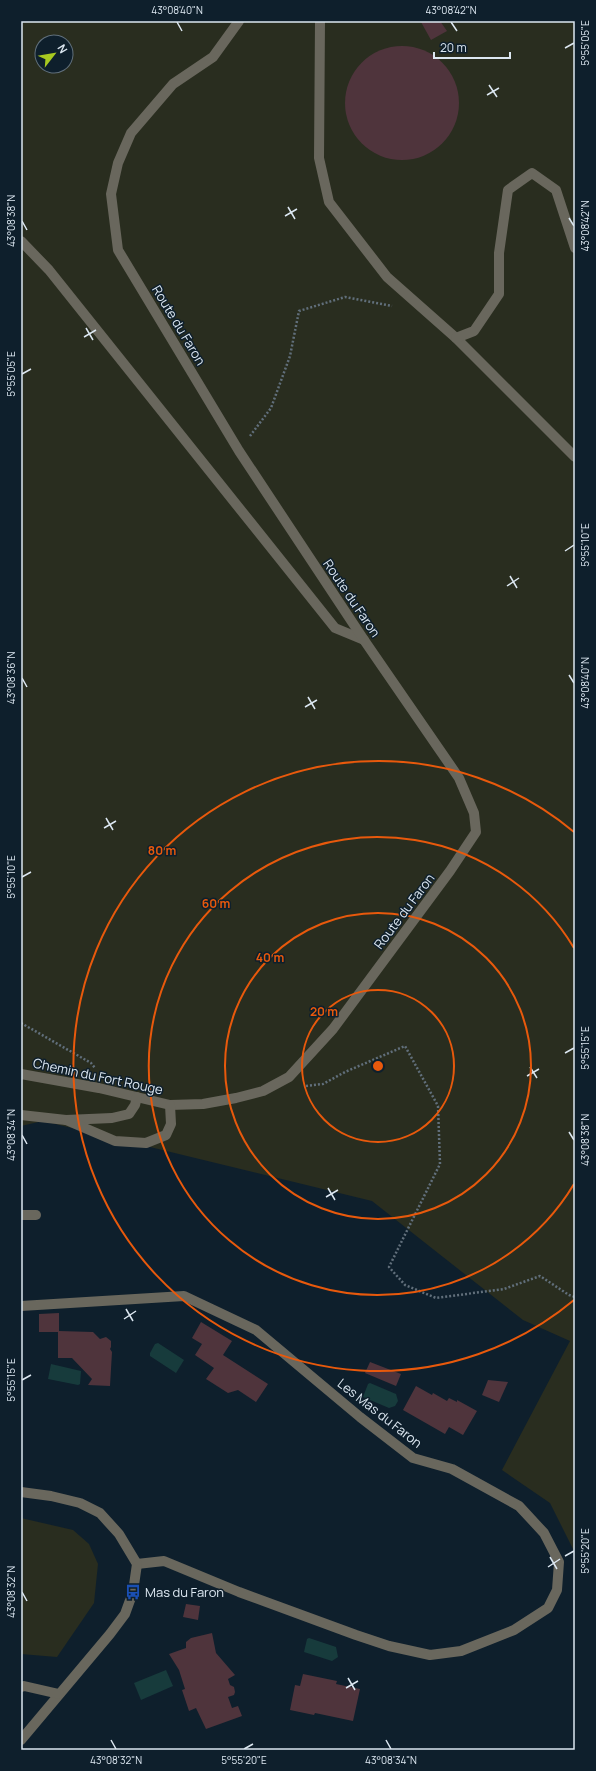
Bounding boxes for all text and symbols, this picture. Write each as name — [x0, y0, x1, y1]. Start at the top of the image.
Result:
text: 43°08'40"N — [151, 3, 203, 17]
text: 43°08'42"N — [425, 3, 477, 17]
text: 5°55'05"E — [578, 20, 592, 66]
north arrow — [34, 34, 74, 74]
scale bar — [434, 34, 510, 60]
text: 20 m — [440, 39, 467, 56]
text: N — [55, 41, 72, 56]
text: 43°08'38"N — [4, 195, 18, 247]
text: 43°08'42"N — [578, 200, 592, 252]
street label: Route du Faron — [148, 282, 210, 368]
text: 5°55'05"E — [4, 351, 18, 397]
text: 5°55'10"E — [578, 523, 592, 567]
street label: Route du Faron — [319, 556, 385, 640]
text: 43°08'36"N — [4, 652, 18, 704]
text: 43°08'40"N — [578, 657, 592, 709]
text: 80 m — [148, 842, 176, 859]
text: 5°55'10"E — [4, 855, 18, 899]
street label: Route du Faron — [370, 870, 438, 952]
text: 60 m — [202, 895, 230, 912]
text: 40 m — [256, 949, 284, 966]
text: 20 m — [310, 1003, 338, 1020]
text: 5°55'15"E — [578, 1026, 592, 1070]
street label: Chemin du Fort Rouge — [31, 1053, 165, 1099]
centre of rings — [371, 1059, 385, 1073]
text: 43°08'34"N — [4, 1109, 18, 1161]
text: 43°08'38"N — [578, 1114, 592, 1166]
text: 5°55'15"E — [4, 1358, 18, 1402]
street label: Les Mas du Faron — [334, 1374, 426, 1452]
text: 5°55'20"E — [578, 1528, 592, 1574]
text: 43°08'32"N — [4, 1566, 18, 1618]
bus stop icon: Mas du Faron — [124, 1583, 142, 1601]
place label: Mas du Faron — [145, 1583, 224, 1601]
text: 43°08'32"N — [90, 1753, 142, 1767]
text: 5°55'20"E — [221, 1753, 267, 1767]
text: 43°08'34"N — [365, 1753, 417, 1767]

